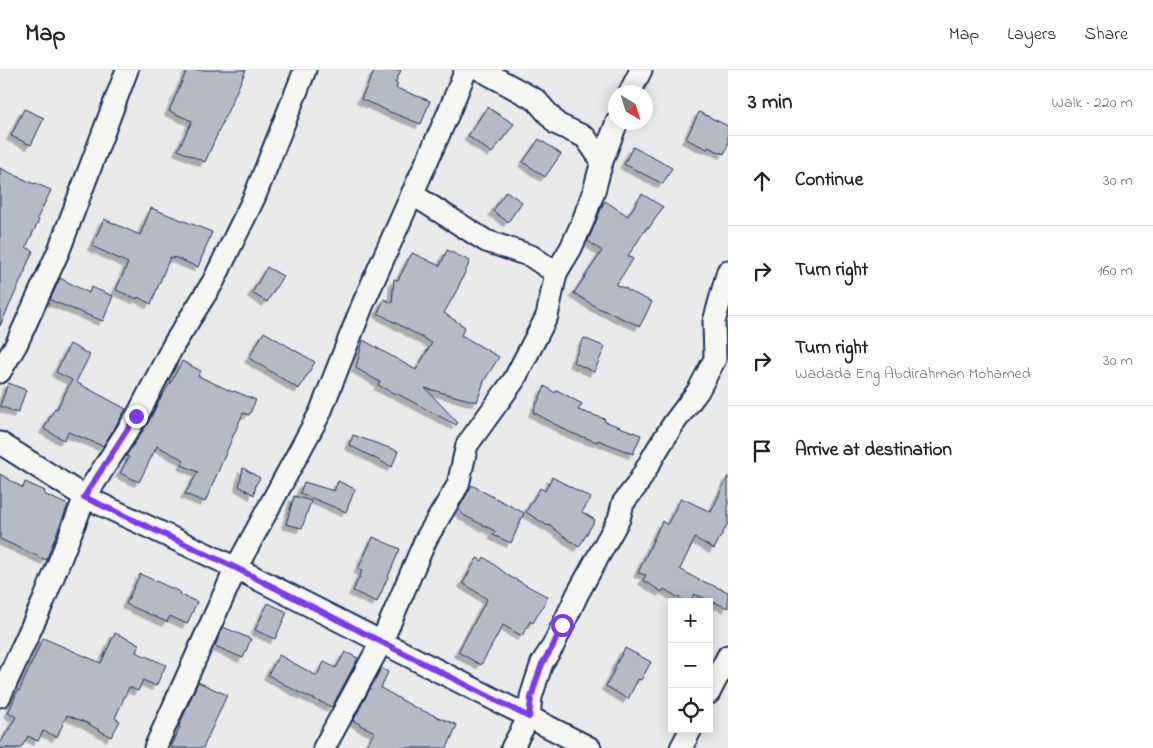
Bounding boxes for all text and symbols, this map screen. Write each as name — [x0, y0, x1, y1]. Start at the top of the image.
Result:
text: Map — [25, 17, 66, 52]
text: Map — [949, 22, 979, 48]
text: Layers — [1007, 22, 1057, 48]
text: Share — [1085, 22, 1128, 48]
north arrow — [608, 85, 653, 130]
text: 3 min — [748, 88, 792, 118]
text: Walk · 220 m — [1052, 91, 1133, 115]
icon: ahead — [748, 167, 776, 195]
text: Continue — [795, 167, 863, 194]
text: 30 m — [1103, 169, 1133, 193]
icon: right — [748, 257, 776, 285]
text: Turn right — [795, 257, 868, 284]
text: 160 m — [1098, 259, 1133, 283]
text: Turn right — [795, 335, 868, 362]
icon: right — [748, 347, 776, 375]
text: 30 m — [1103, 349, 1133, 373]
text: Wadada Eng Abdirahman Mohamed — [795, 362, 1031, 386]
route end — [125, 405, 148, 428]
icon: arrive — [748, 437, 776, 465]
text: Arrive at destination — [795, 437, 952, 464]
map controls — [668, 598, 713, 733]
button: + — [668, 598, 713, 643]
route start — [551, 614, 574, 637]
button: − — [668, 643, 713, 688]
button: locate — [668, 688, 713, 733]

